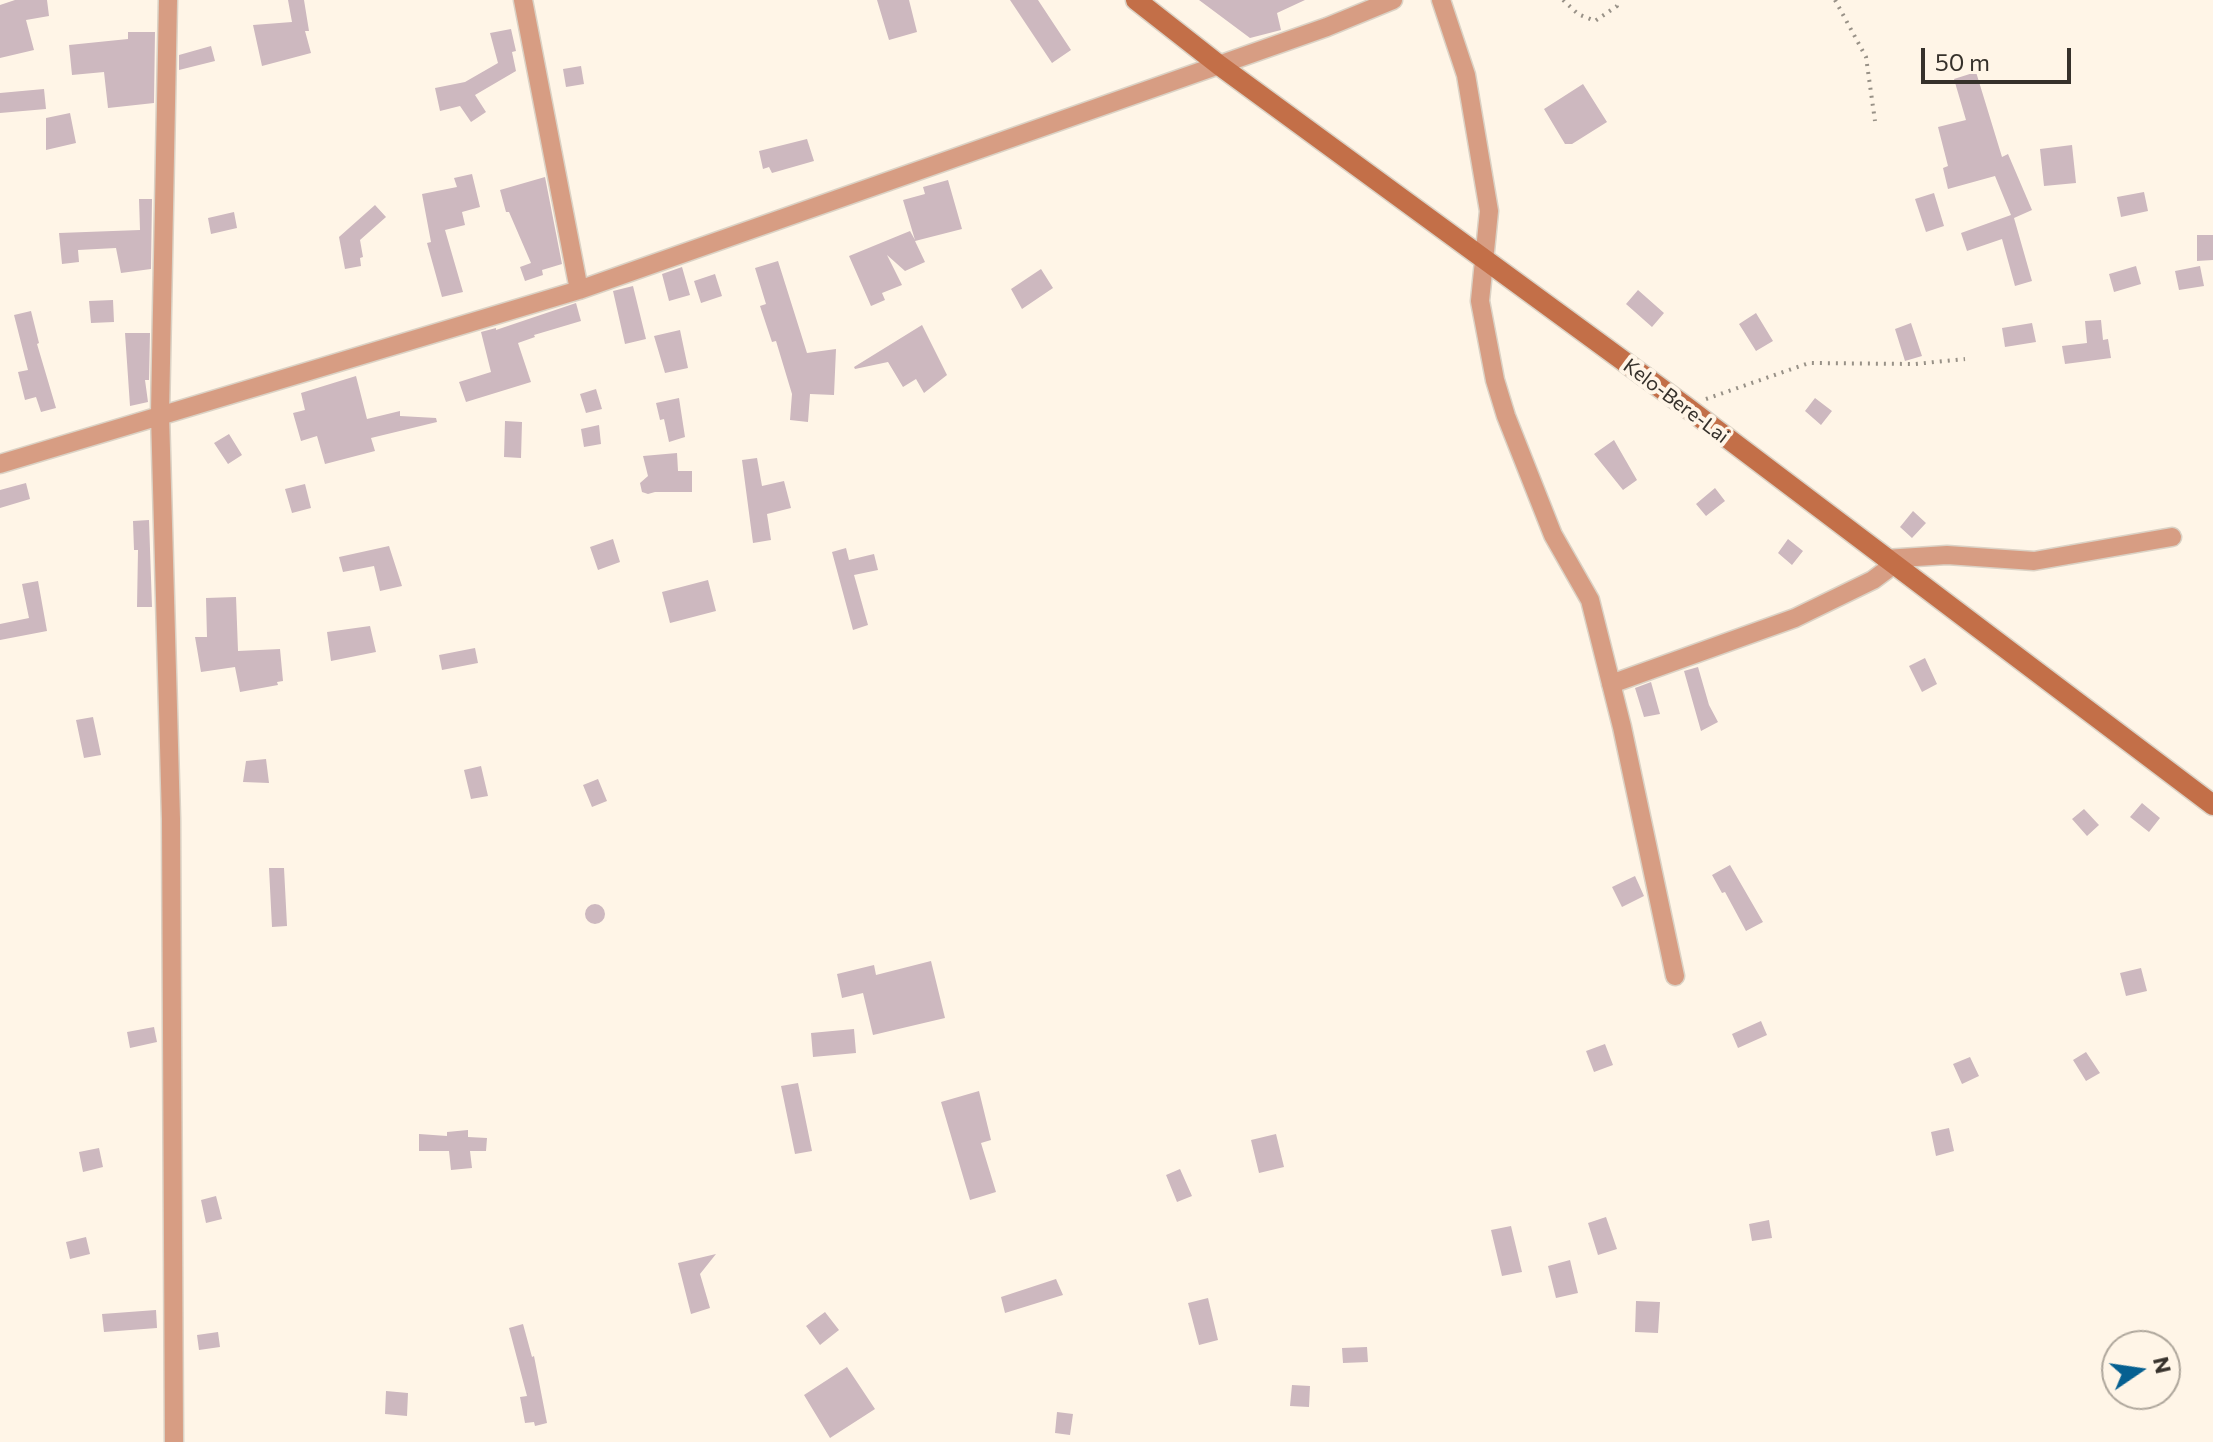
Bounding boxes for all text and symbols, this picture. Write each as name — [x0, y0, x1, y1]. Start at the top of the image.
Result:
scale bar — [1925, 32, 2075, 82]
text: 50 m — [1935, 47, 1990, 76]
street label: Kelo-Bere-Lai — [1619, 354, 1733, 448]
north arrow — [2101, 1330, 2181, 1410]
text: N — [2148, 1354, 2178, 1376]

